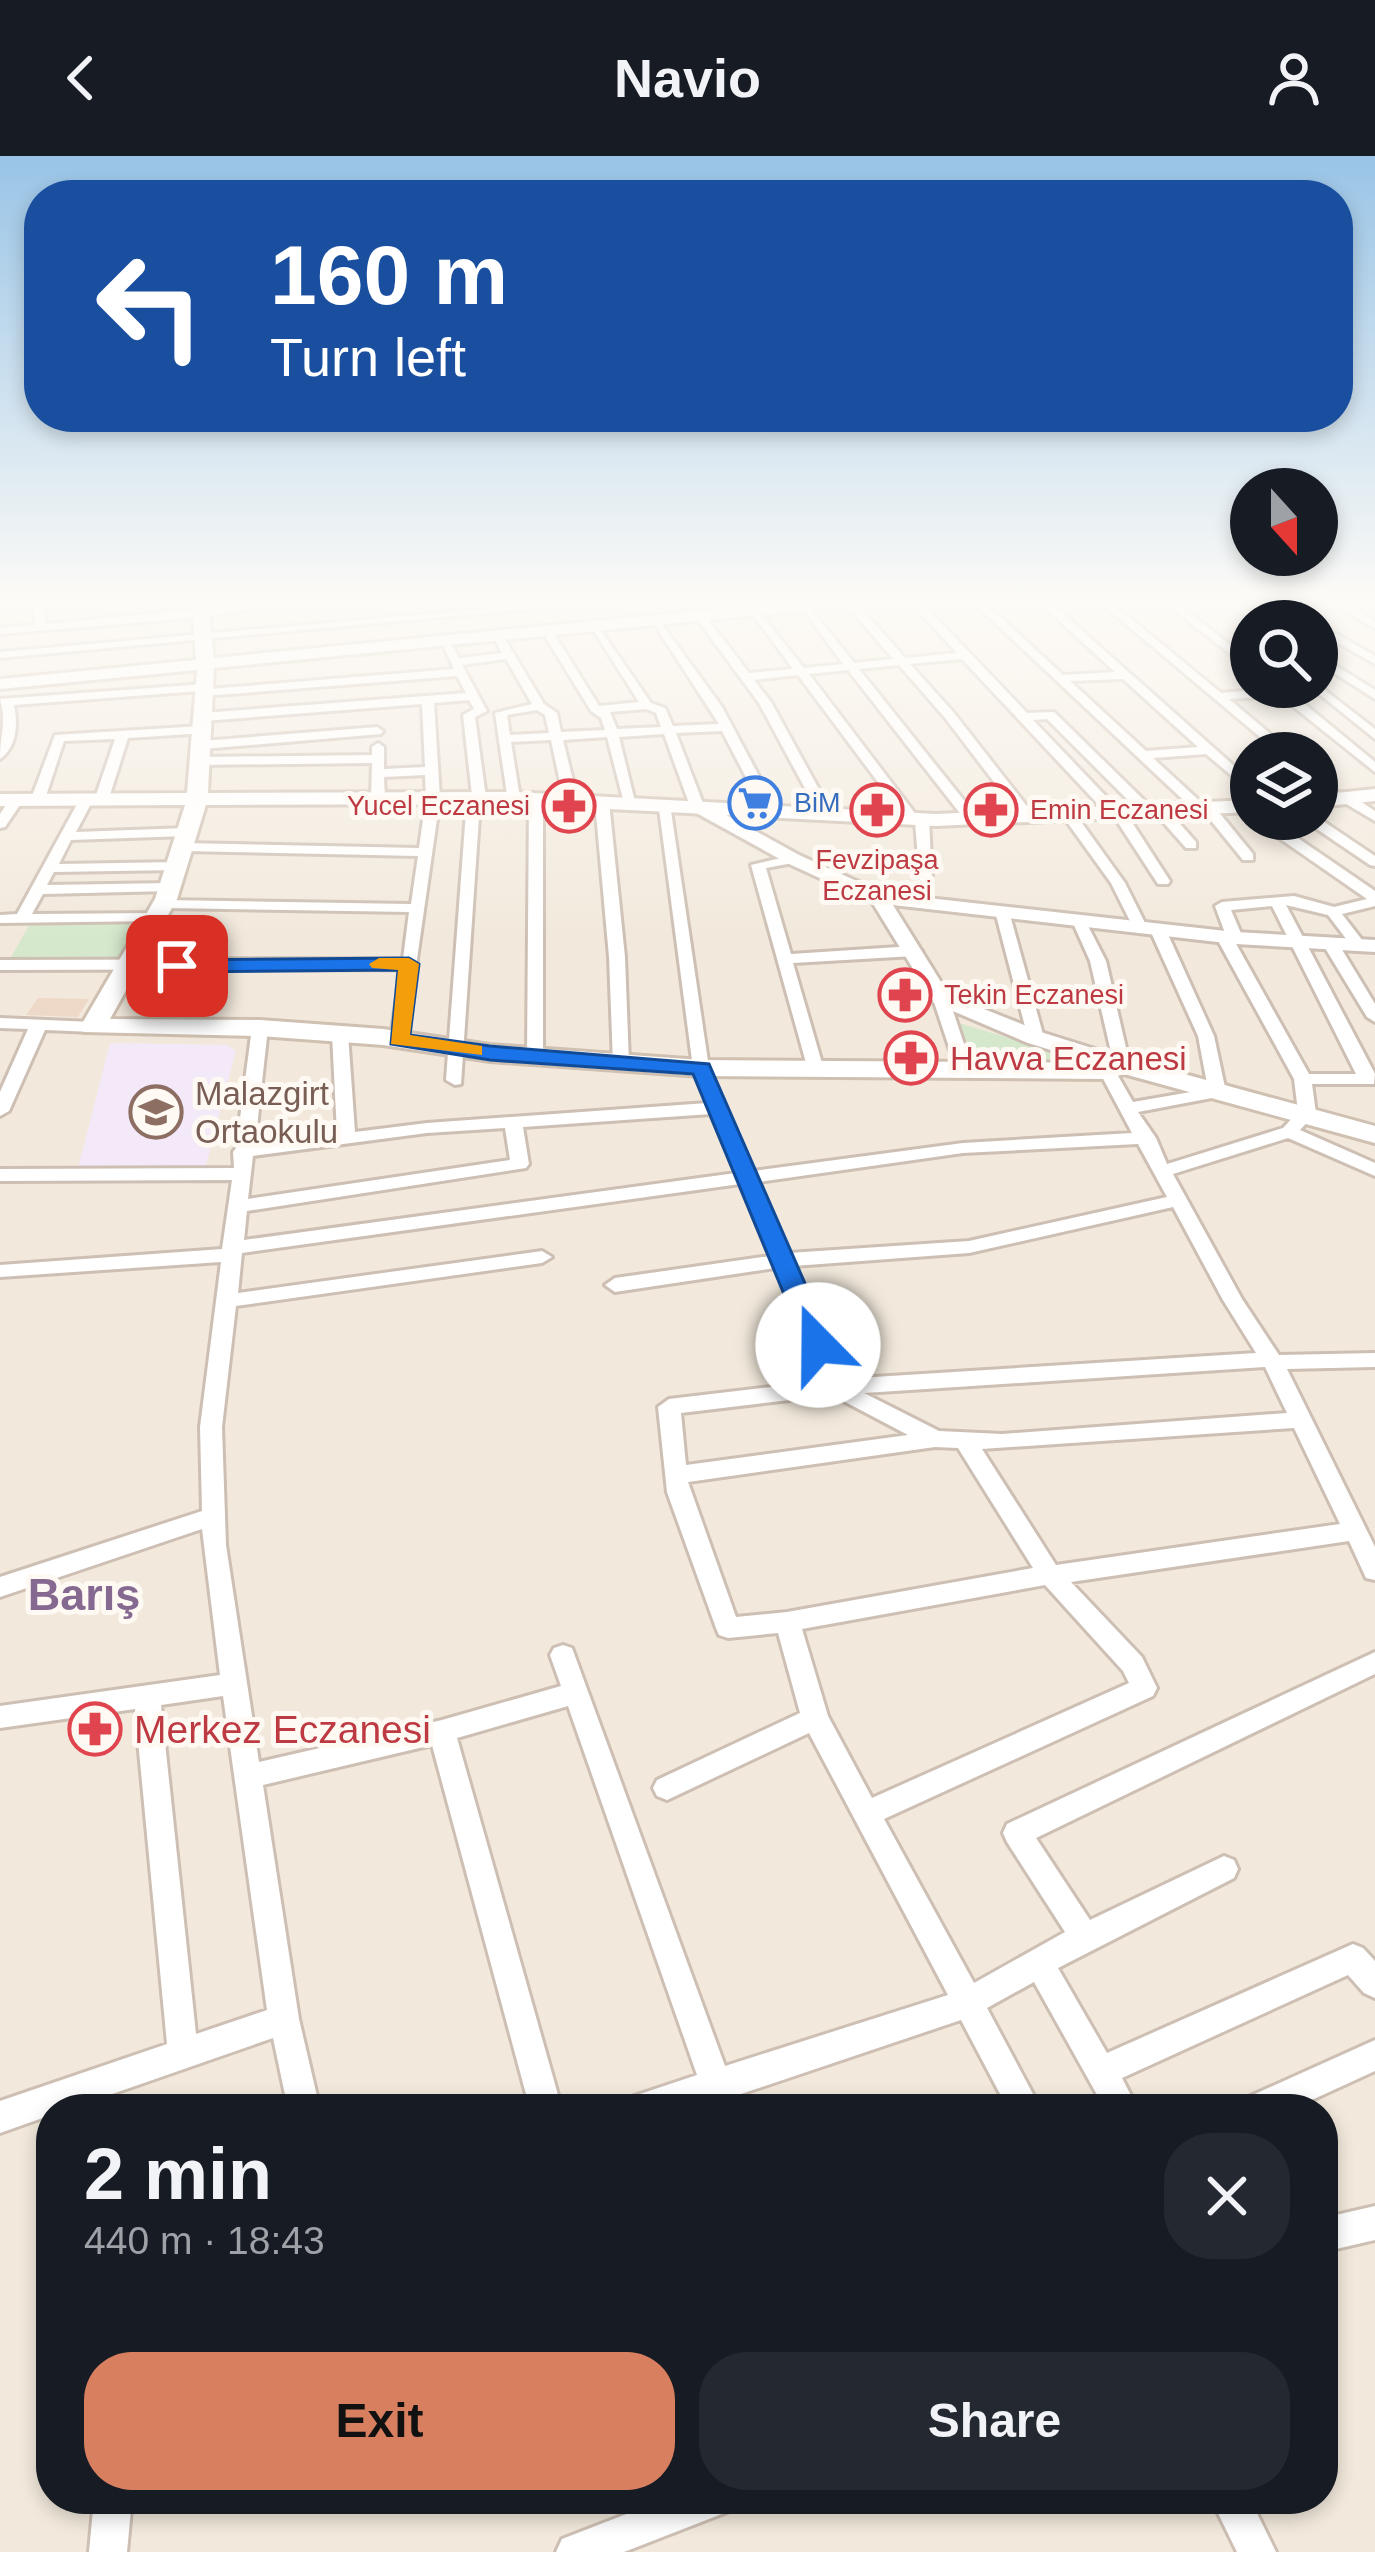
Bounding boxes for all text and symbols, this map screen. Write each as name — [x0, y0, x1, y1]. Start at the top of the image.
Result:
icon: back — [48, 45, 114, 111]
icon: person — [1261, 45, 1327, 111]
text: Navio — [614, 48, 761, 108]
icon: left — [72, 228, 228, 384]
text: 160 m — [270, 228, 508, 322]
text: Turn left — [270, 327, 466, 387]
north arrow — [1230, 468, 1338, 576]
map controls — [1230, 468, 1338, 840]
button: search — [1230, 600, 1338, 708]
button: layers — [1230, 732, 1338, 840]
supermarket icon: BiM — [727, 775, 783, 831]
pharmacy icon: Yucel Eczanesi — [541, 778, 597, 834]
pharmacy icon: Fevzipaşa Eczanesi — [849, 782, 905, 838]
pharmacy icon: Emin Eczanesi — [963, 782, 1019, 838]
place label: BiM — [794, 788, 841, 818]
place label: Yucel Eczanesi — [347, 791, 530, 821]
place label: Emin Eczanesi — [1030, 795, 1209, 825]
place label: Fevzipaşa Eczanesi — [815, 845, 940, 906]
pin — [126, 915, 228, 1017]
icon: arrive — [144, 933, 210, 999]
pharmacy icon: Tekin Eczanesi — [877, 967, 933, 1023]
place label: Tekin Eczanesi — [944, 980, 1124, 1010]
pharmacy icon: Havva Eczanesi — [883, 1030, 939, 1086]
place label: Havva Eczanesi — [950, 1040, 1187, 1077]
place label: Malazgirt Ortaokulu — [195, 1075, 338, 1150]
school or university icon: Malazgirt Ortaokulu — [128, 1084, 184, 1140]
position arrow — [755, 1282, 881, 1408]
district label: Barış — [28, 1569, 140, 1620]
pharmacy icon: Merkez Eczanesi — [67, 1701, 123, 1757]
place label: Merkez Eczanesi — [134, 1708, 431, 1751]
button: close — [1164, 2133, 1290, 2259]
text: 2 min — [84, 2134, 272, 2214]
text: 440 m · 18:43 — [84, 2219, 325, 2262]
button: Exit — [84, 2352, 675, 2490]
button: Share — [699, 2352, 1290, 2490]

